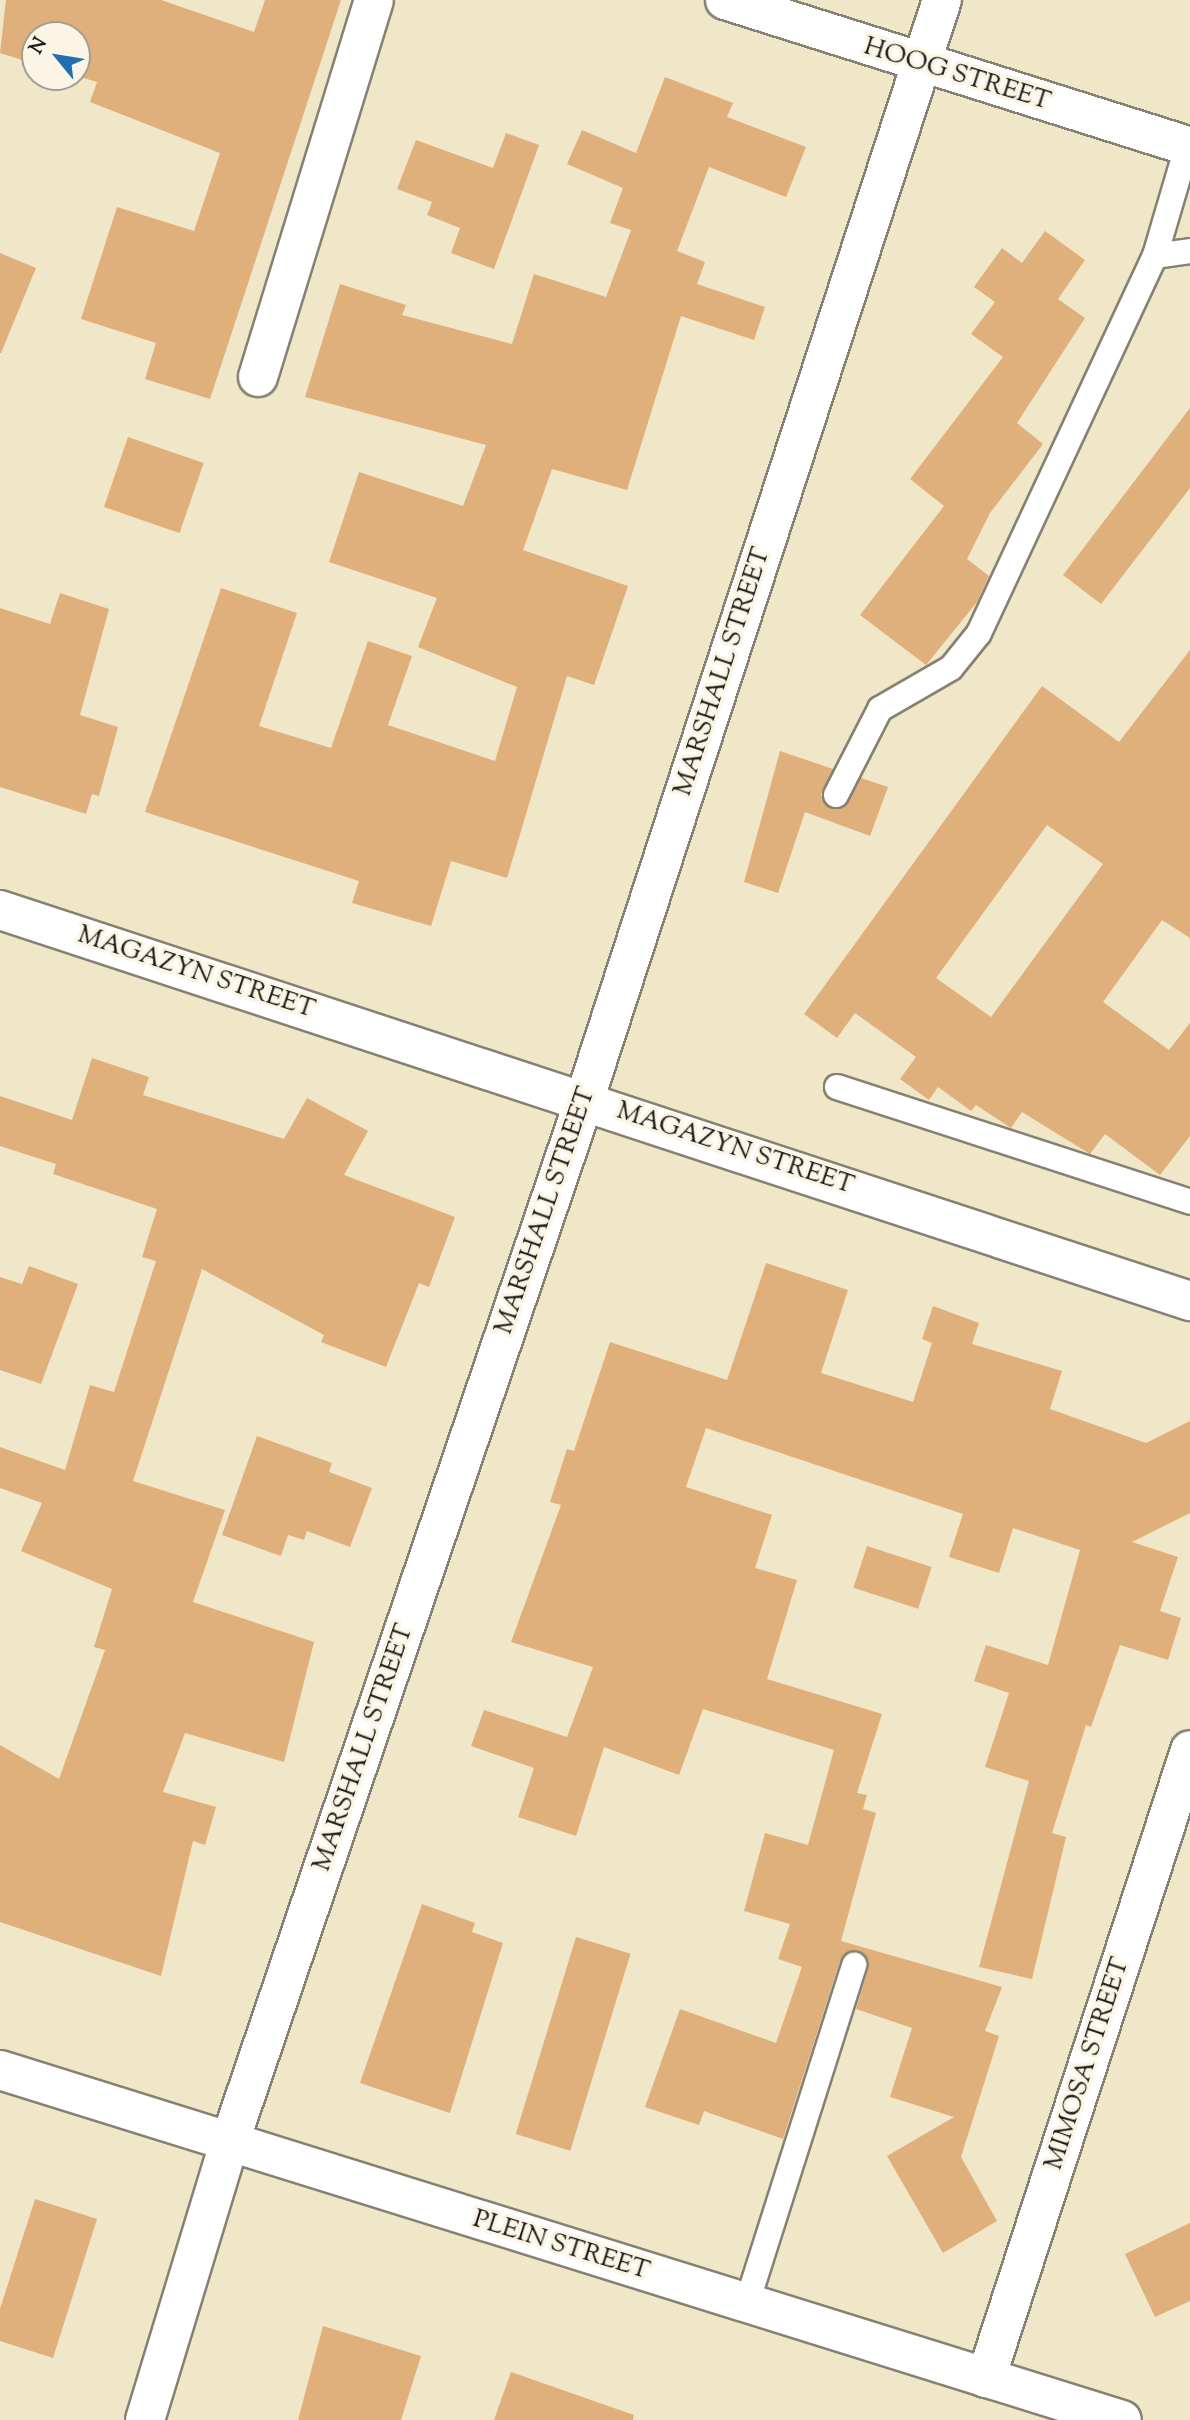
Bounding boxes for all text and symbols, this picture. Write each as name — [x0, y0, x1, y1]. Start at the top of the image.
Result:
north arrow — [21, 21, 91, 91]
street label: HOOG STREET — [860, 32, 1054, 118]
text: N — [24, 33, 55, 60]
street label: MARSHALL STREET — [668, 544, 778, 800]
street label: MAGAZYN STREET — [73, 920, 319, 1026]
street label: MARSHALL STREET — [489, 1083, 603, 1339]
street label: MAGAZYN STREET — [612, 1096, 858, 1202]
street label: MARSHALL STREET — [307, 1620, 421, 1876]
street label: MIMOSA STREET — [1039, 1954, 1137, 2174]
street label: PLEIN STREET — [469, 2204, 653, 2288]

